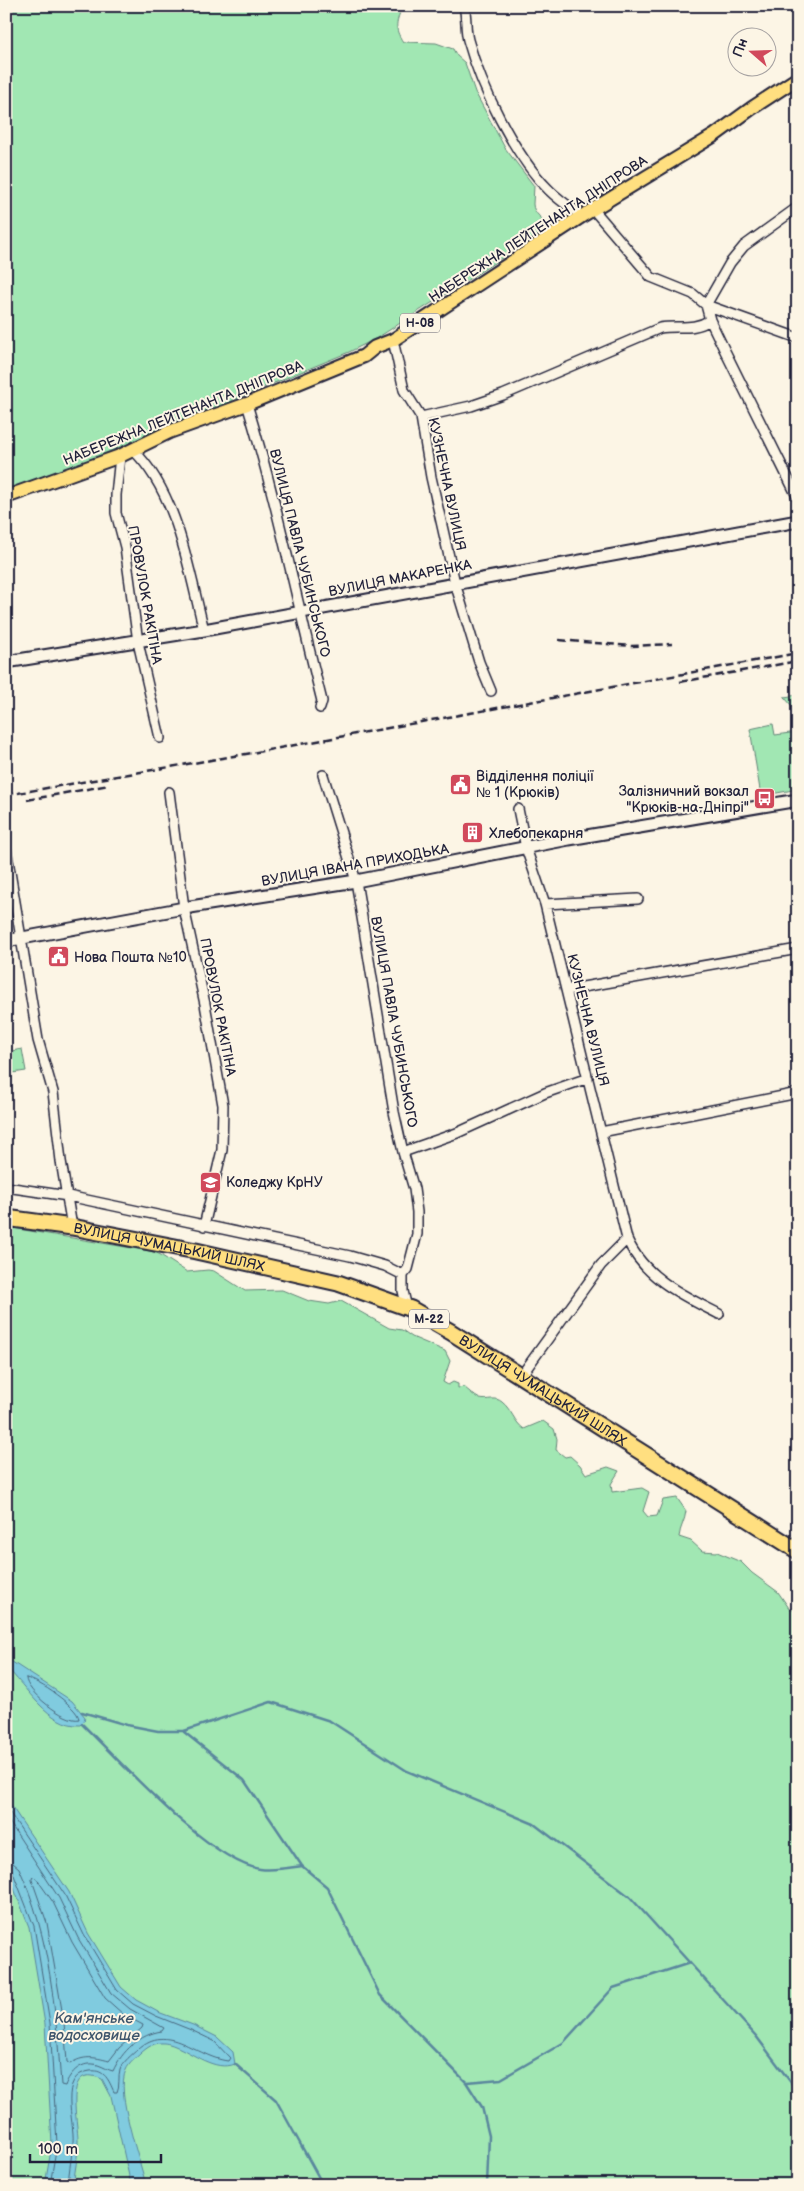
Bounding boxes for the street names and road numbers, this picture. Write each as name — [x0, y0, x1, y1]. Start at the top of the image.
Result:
street label: НАБЕРЕЖНА ЛЕЙТЕНАНТА ДНІПРОВА — [426, 152, 651, 306]
road number: Н-08 — [400, 314, 440, 332]
street label: НАБЕРЕЖНА ЛЕЙТЕНАНТА ДНІПРОВА — [61, 357, 306, 469]
street label: КУЗНЕЧНА ВУЛИЦЯ — [425, 416, 469, 552]
street label: ВУЛИЦЯ ПАВЛА ЧУБИНСЬКОГО — [266, 447, 334, 659]
street label: ПРОВУЛОК РАКІТІНА — [124, 524, 166, 666]
street label: ВУЛИЦЯ МАКАРЕНКА — [327, 556, 473, 600]
street label: ВУЛИЦЯ ІВАНА ПРИХОДЬКА — [260, 840, 450, 890]
street label: ВУЛИЦЯ ПАВЛА ЧУБИНСЬКОГО — [367, 915, 421, 1129]
street label: ПРОВУЛОК РАКІТІНА — [196, 936, 240, 1078]
street label: КУЗНЕЧНА ВУЛИЦЯ — [563, 952, 613, 1088]
street label: ВУЛИЦЯ ЧУМАЦЬКИЙ ШЛЯХ — [72, 1219, 267, 1275]
road number: М-22 — [409, 1310, 449, 1328]
street label: ВУЛИЦЯ ЧУМАЦЬКИЙ ШЛЯХ — [456, 1331, 630, 1450]

